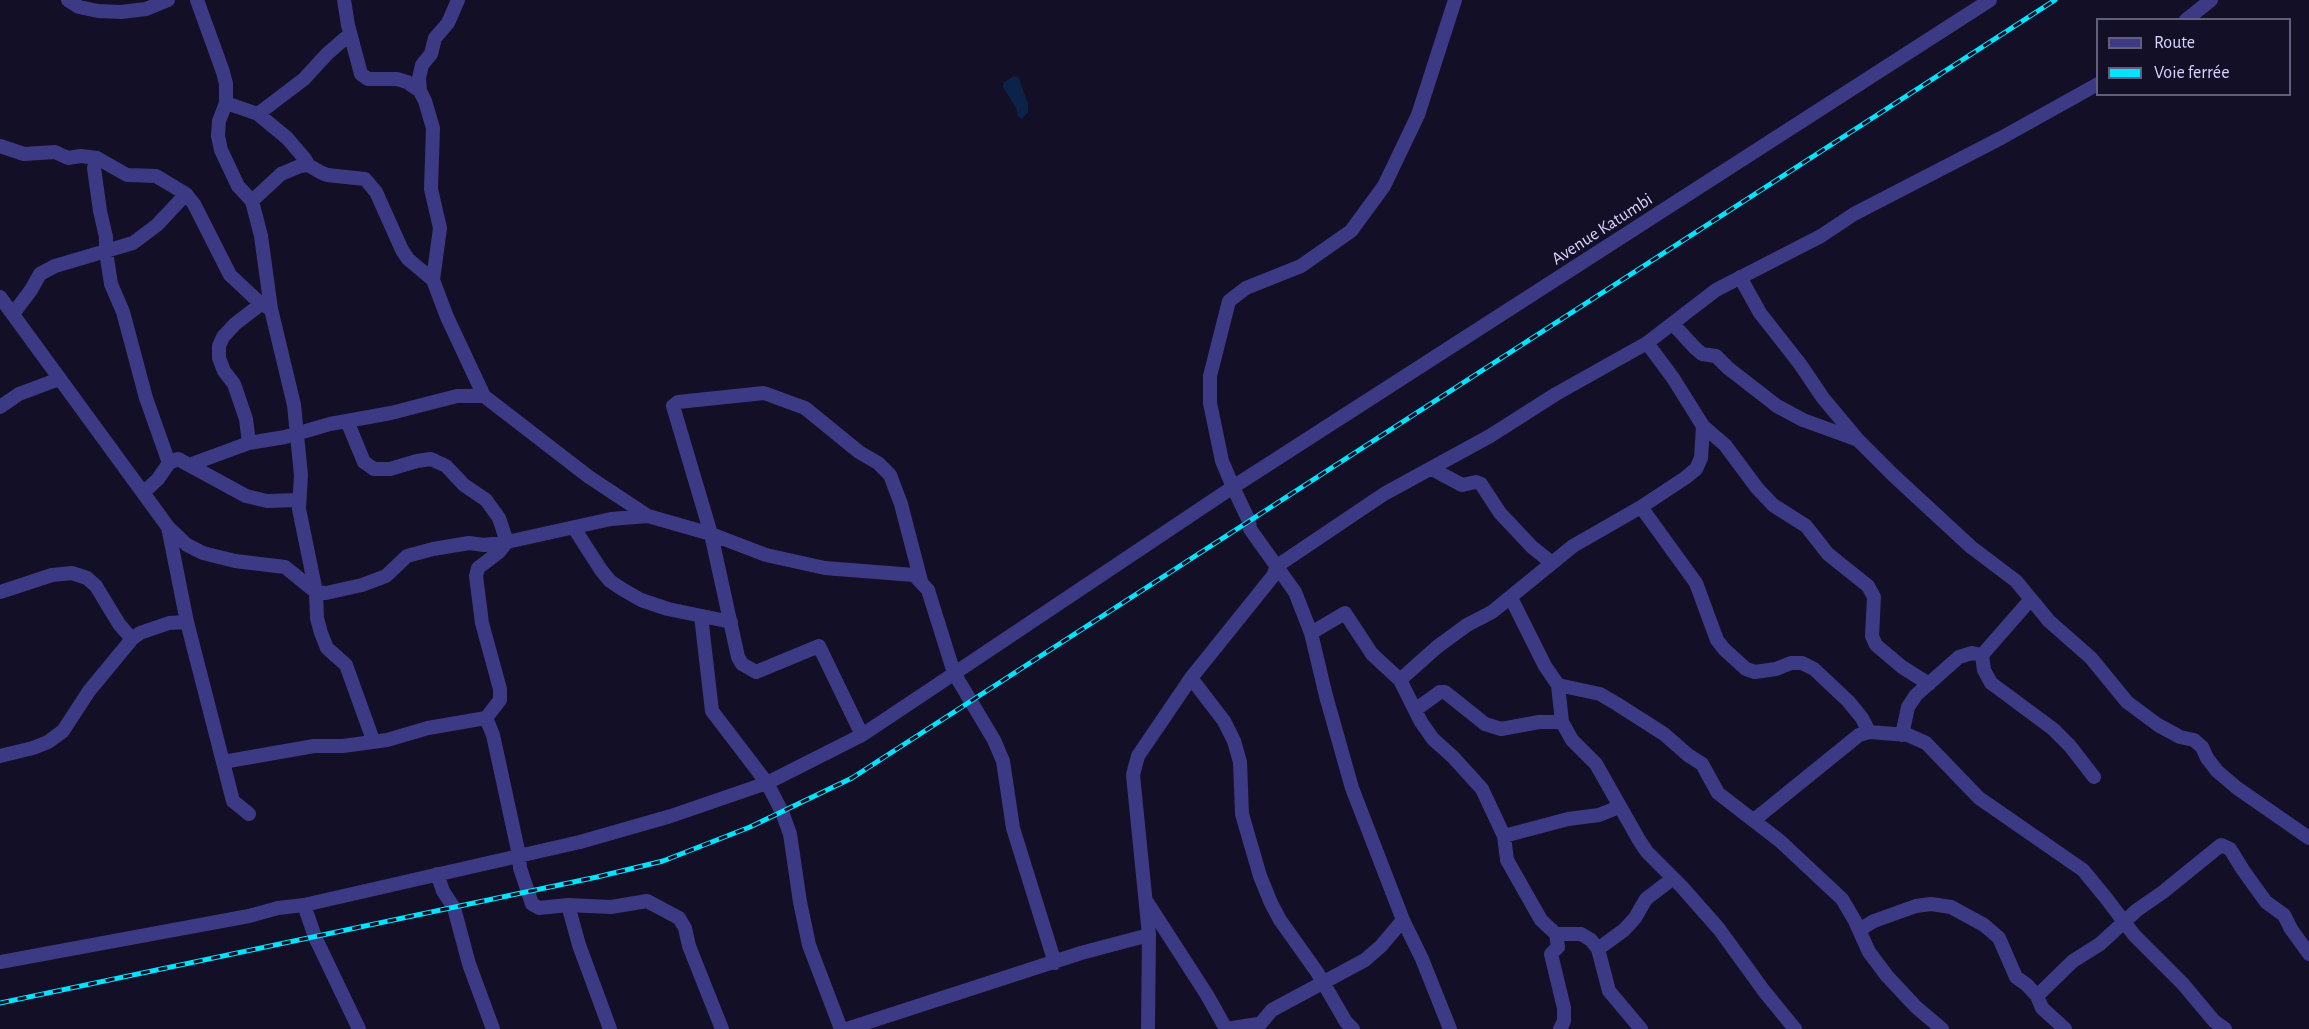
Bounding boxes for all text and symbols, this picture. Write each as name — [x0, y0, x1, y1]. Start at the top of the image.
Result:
legend — [2096, 18, 2291, 96]
text: Route — [2154, 34, 2195, 52]
text: Voie ferrée — [2154, 64, 2229, 82]
street label: Avenue Katumbi — [1547, 188, 1657, 270]

